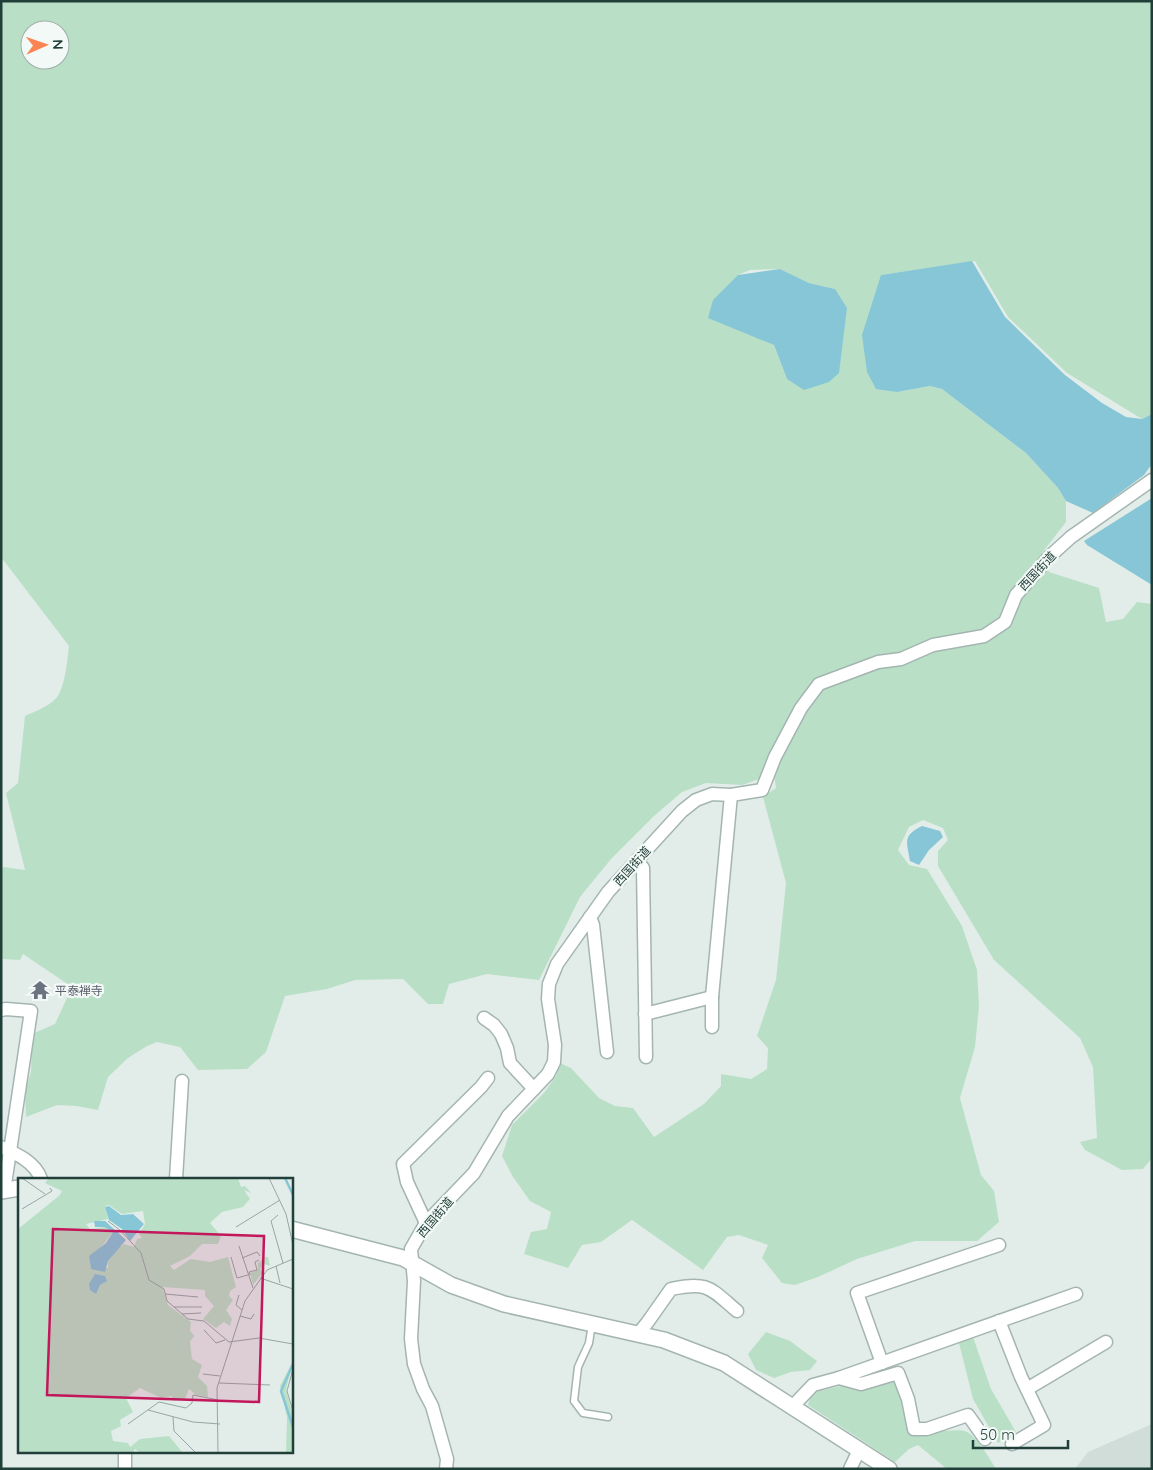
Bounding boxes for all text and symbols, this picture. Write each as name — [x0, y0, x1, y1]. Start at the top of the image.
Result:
north arrow — [20, 20, 70, 70]
text: N — [49, 39, 67, 50]
street label: 西国街道 — [1015, 548, 1059, 594]
street label: 西国街道 — [610, 843, 654, 889]
temple icon: 平泰禅寺 — [29, 979, 51, 1001]
place label: 平泰禅寺 — [55, 983, 103, 998]
inset map — [18, 1178, 292, 1452]
street label: 西国街道 — [414, 1194, 456, 1240]
scale bar — [973, 1418, 1068, 1450]
text: 50 m — [980, 1425, 1015, 1444]

